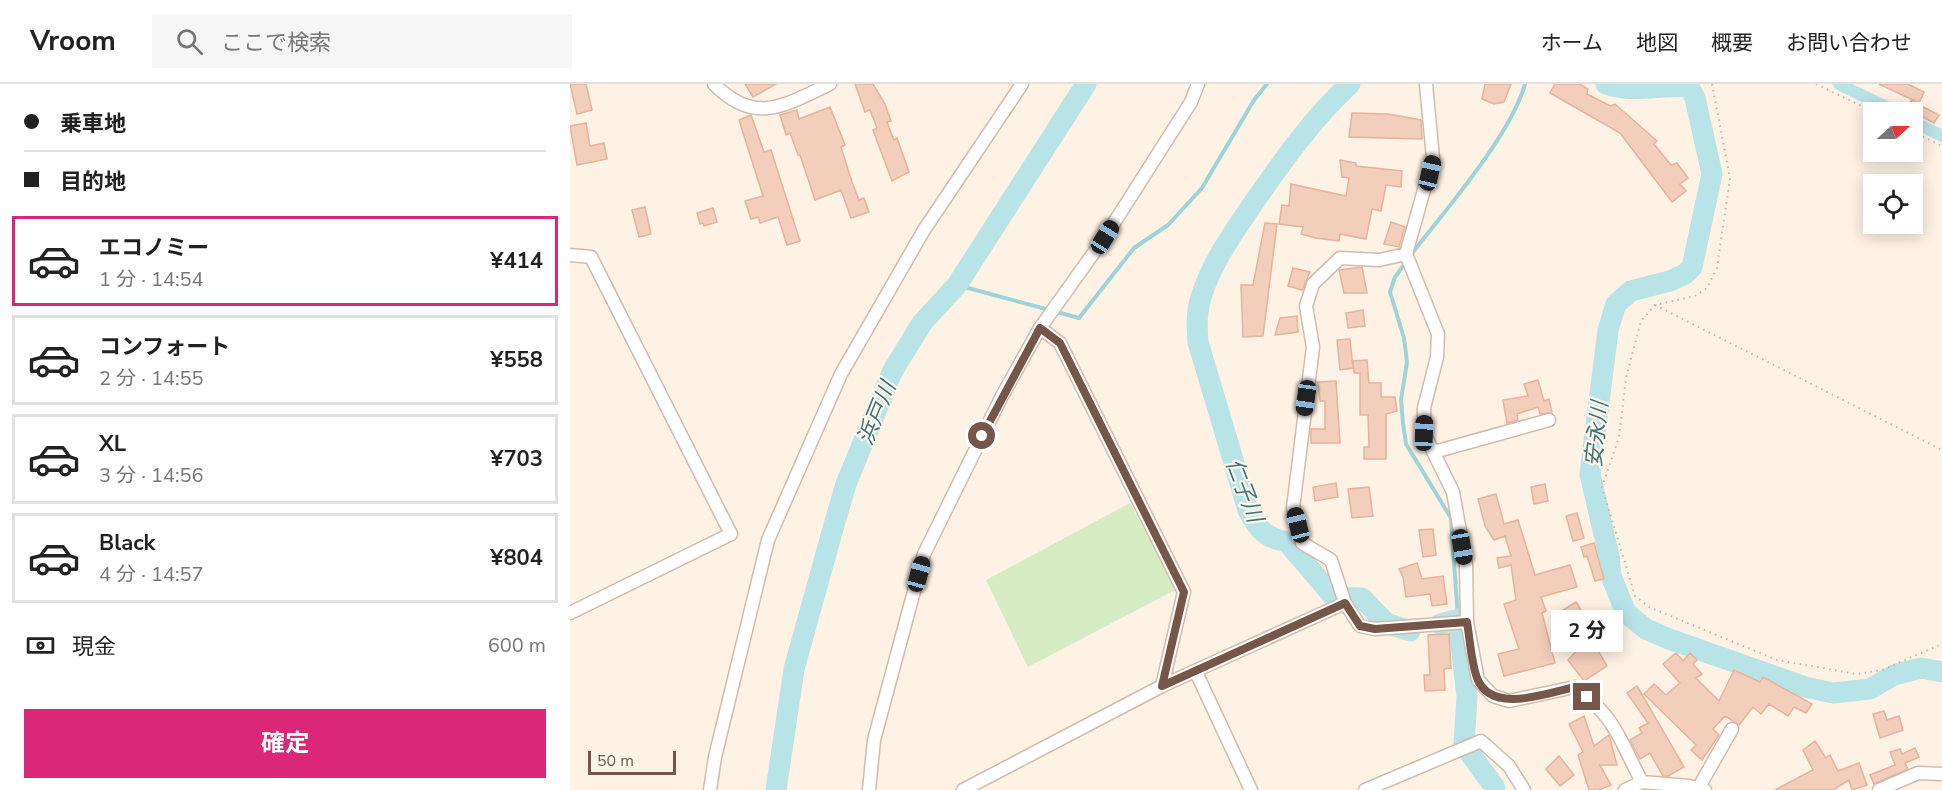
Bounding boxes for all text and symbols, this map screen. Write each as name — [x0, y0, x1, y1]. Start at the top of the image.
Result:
search box — [152, 14, 572, 68]
text: Vroom — [30, 22, 116, 60]
icon: search — [173, 25, 206, 58]
text: ここで検索 — [221, 28, 331, 58]
text: ホーム — [1541, 29, 1603, 57]
text: 地図 — [1636, 29, 1678, 57]
text: 概要 — [1711, 29, 1753, 57]
text: お問い合わせ — [1786, 29, 1912, 57]
north arrow — [1863, 102, 1923, 162]
map controls — [1863, 102, 1923, 234]
text: 乗車地 — [60, 109, 126, 139]
car — [1417, 153, 1443, 193]
text: 目的地 — [60, 167, 126, 197]
button: locate — [1863, 174, 1923, 234]
car — [1088, 217, 1122, 257]
text: エコノミー — [99, 233, 209, 263]
icon: car — [27, 234, 81, 288]
text: ¥414 — [490, 246, 543, 276]
text: 1 分 · 14:54 — [99, 266, 204, 293]
text: コンフォート — [99, 332, 230, 362]
icon: car — [27, 333, 81, 387]
text: ¥558 — [490, 345, 543, 375]
text: 2 分 · 14:55 — [99, 365, 204, 392]
water label: 浜戸川 — [851, 375, 904, 450]
car — [1295, 379, 1317, 417]
water label: 安永川 — [1579, 398, 1616, 468]
car — [1414, 415, 1434, 451]
route start — [968, 422, 995, 449]
text: XL — [99, 429, 126, 459]
icon: car — [27, 432, 81, 486]
text: ¥703 — [490, 444, 543, 474]
water label: 仁子川 — [1218, 454, 1271, 528]
text: 3 分 · 14:56 — [99, 462, 204, 489]
car — [1285, 505, 1311, 545]
text: Black — [99, 528, 155, 558]
car — [1450, 528, 1474, 566]
icon: car — [27, 531, 81, 585]
text: ¥804 — [490, 543, 543, 573]
car — [906, 554, 932, 594]
text: 4 分 · 14:57 — [99, 561, 204, 588]
callout: 2 分 — [1551, 610, 1623, 652]
text: 2 分 — [1568, 617, 1606, 644]
icon: cash — [24, 629, 57, 662]
text: 現金 — [72, 632, 116, 662]
text: 600 m — [488, 632, 546, 659]
route end — [1573, 683, 1600, 710]
button: 確定 — [24, 709, 546, 778]
scale bar — [588, 748, 676, 776]
text: 50 m — [597, 750, 634, 772]

